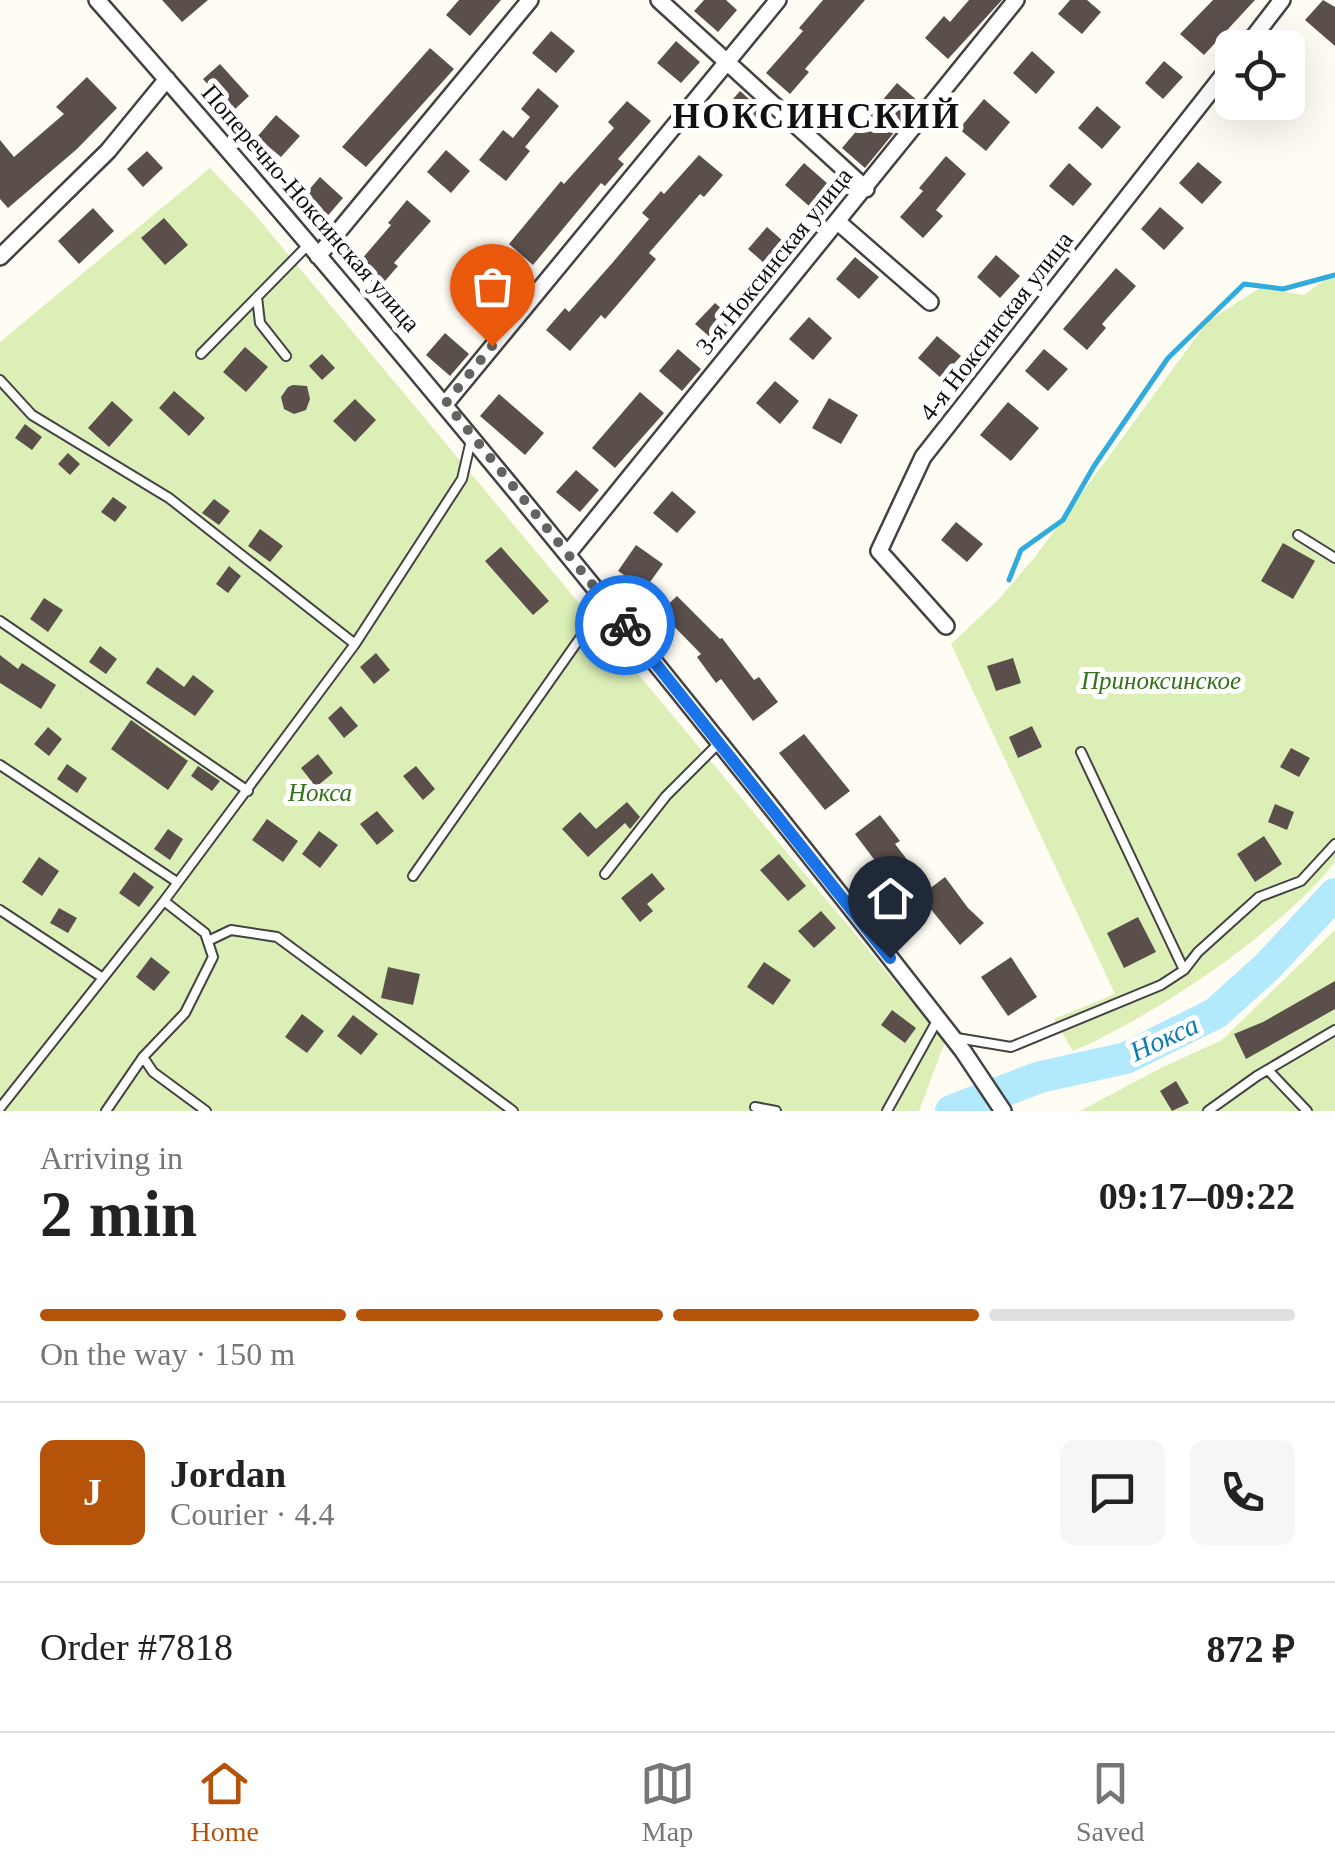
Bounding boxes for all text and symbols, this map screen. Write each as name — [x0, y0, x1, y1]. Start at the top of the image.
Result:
map controls — [1215, 30, 1305, 120]
button: locate — [1215, 30, 1305, 120]
street label: Поперечно-Ноксинская улица — [196, 79, 426, 337]
district label: НОКСИНСКИЙ — [673, 97, 961, 136]
street label: 3-я Ноксинская улица — [691, 162, 857, 360]
street label: 4-я Ноксинская улица — [914, 226, 1078, 426]
pin — [450, 244, 535, 347]
icon: bag — [465, 259, 520, 314]
courier — [575, 575, 675, 675]
icon: bike — [598, 598, 653, 653]
park label: Приноксинское — [1080, 667, 1241, 694]
park label: Нокса — [287, 779, 352, 806]
pin — [848, 856, 933, 959]
icon: home — [863, 871, 918, 926]
water label: Нокса — [1124, 1009, 1203, 1068]
text: Arriving in — [40, 1140, 183, 1176]
text: 09:17–09:22 — [1099, 1175, 1295, 1217]
text: 2 min — [40, 1178, 197, 1250]
text: On the way · 150 m — [40, 1336, 295, 1372]
button: chat — [1060, 1440, 1165, 1545]
button: phone — [1190, 1440, 1295, 1545]
text: Jordan — [170, 1453, 286, 1495]
text: J — [83, 1471, 102, 1513]
text: Courier · 4.4 — [170, 1496, 334, 1532]
text: Order #7818 — [40, 1626, 233, 1668]
text: 872 ₽ — [1206, 1628, 1295, 1670]
tab: Home — [191, 1756, 259, 1848]
tab: Map — [640, 1756, 695, 1848]
tab: Saved — [1076, 1756, 1144, 1848]

